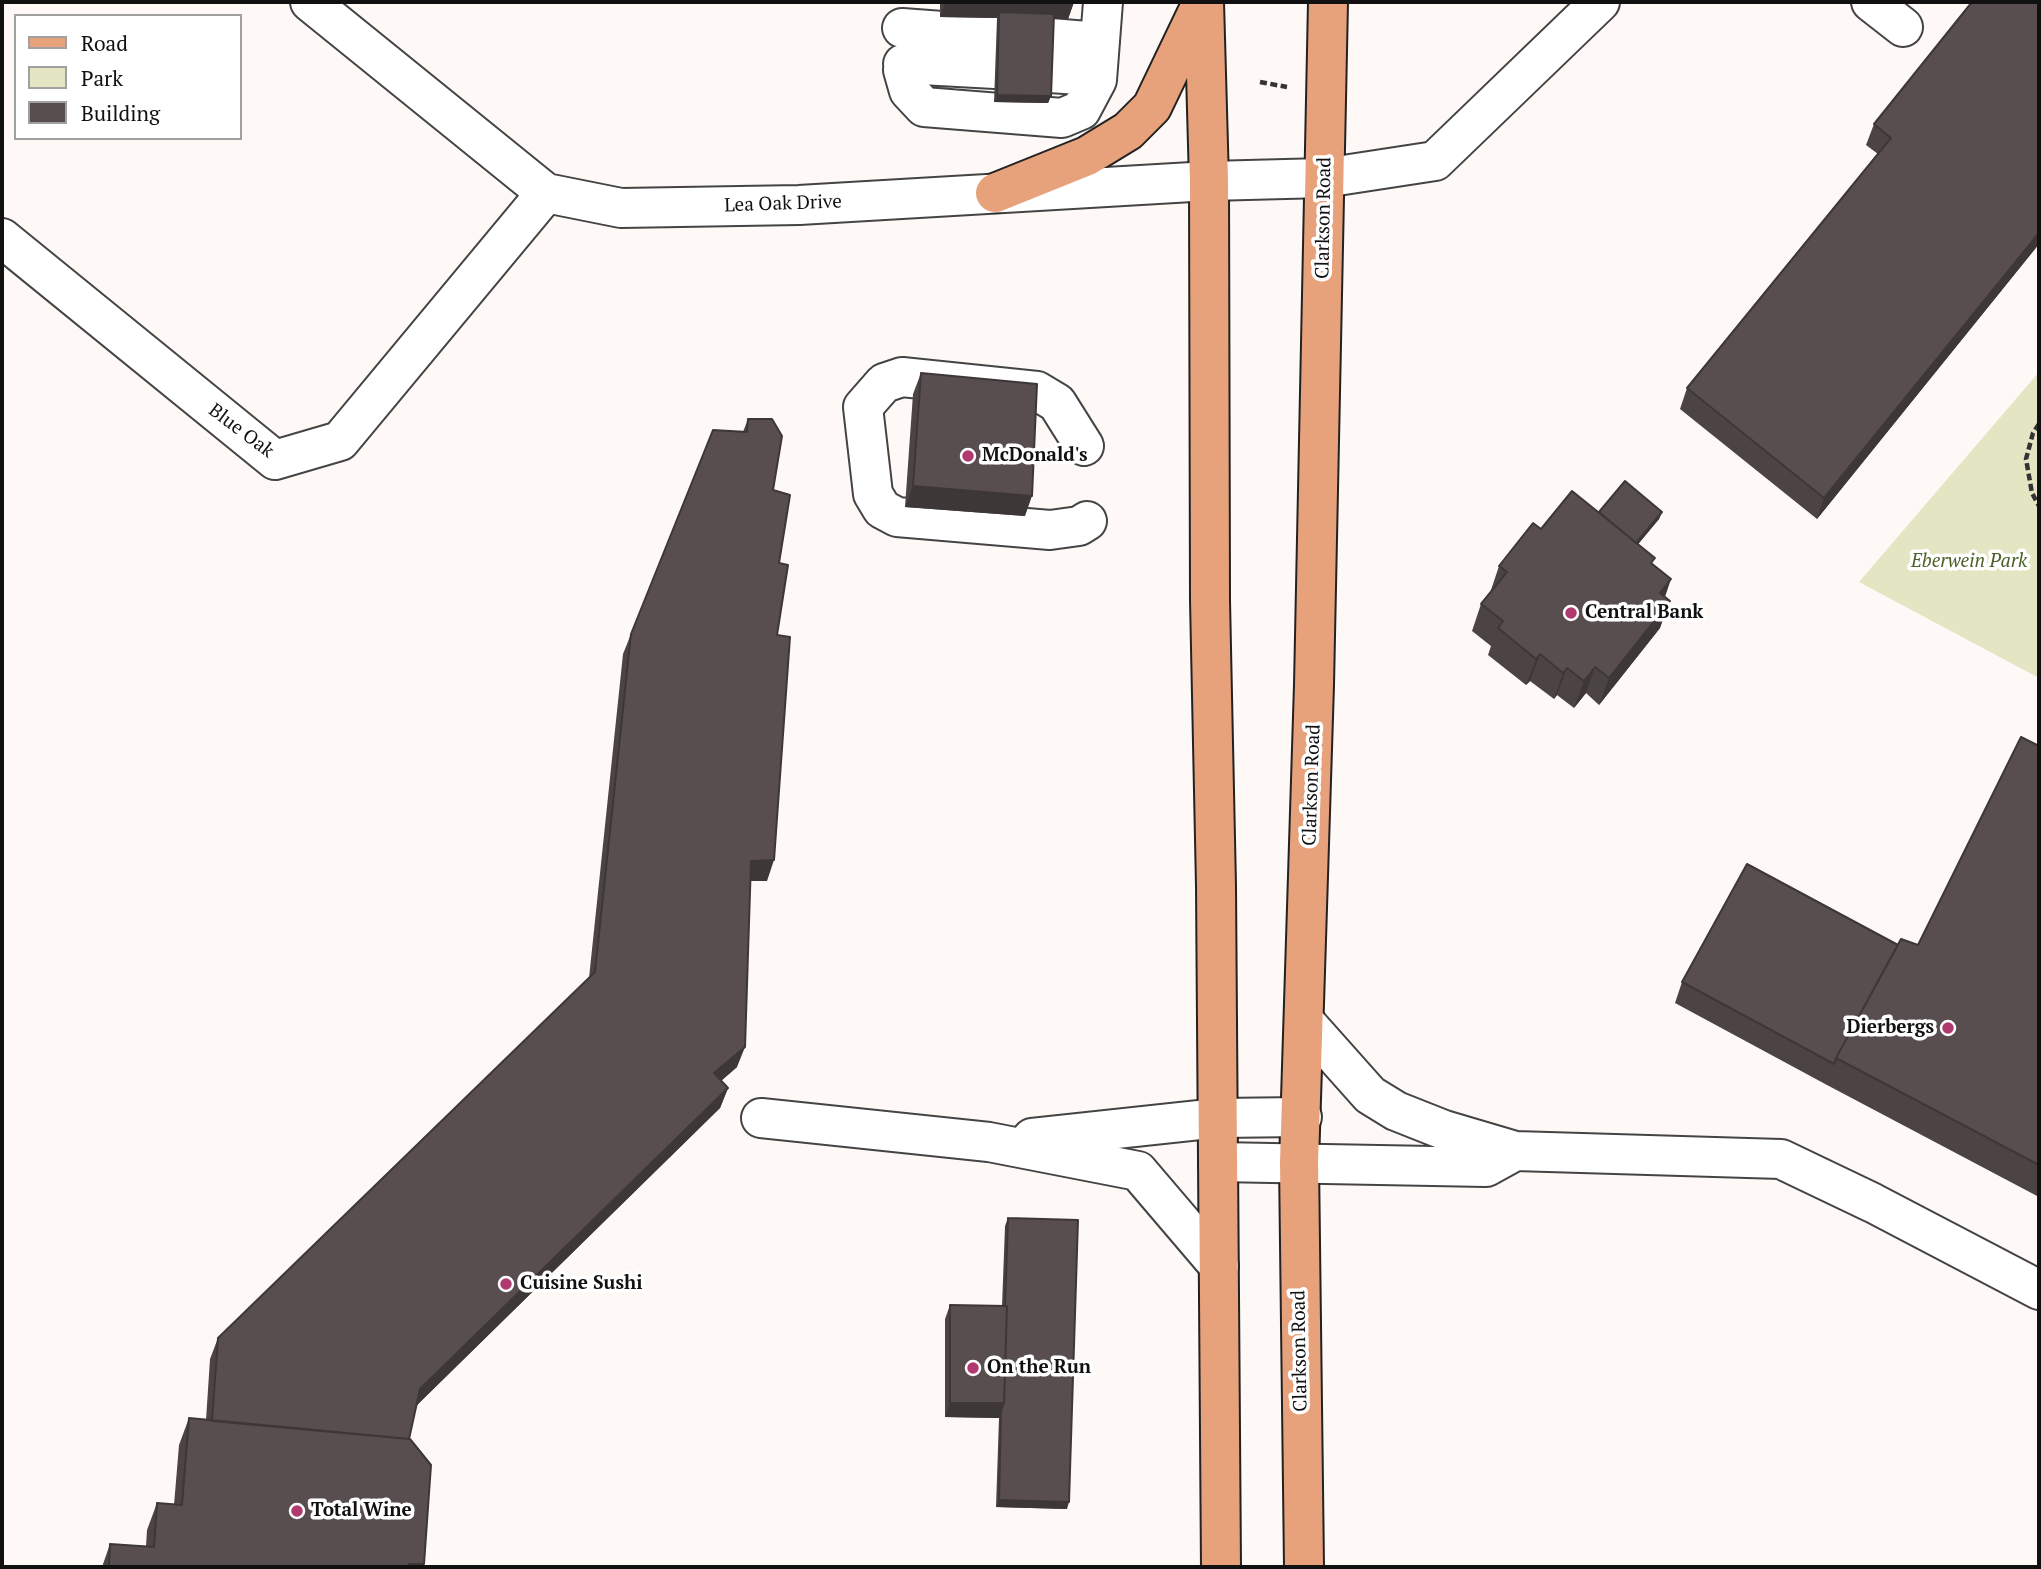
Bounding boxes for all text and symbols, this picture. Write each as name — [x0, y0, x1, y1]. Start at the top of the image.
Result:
legend — [14, 14, 242, 140]
text: Road — [81, 29, 128, 57]
text: Park — [81, 64, 123, 92]
text: Building — [81, 99, 160, 127]
street label: Clarkson Road — [1312, 157, 1336, 279]
street label: Lea Oak Drive — [724, 191, 842, 217]
street label: Blue Oak — [204, 399, 278, 463]
place label: McDonald's — [982, 445, 1088, 467]
marker: McDonald's — [960, 448, 976, 464]
park label: Eberwein Park — [1911, 551, 2027, 573]
place label: Central Bank — [1585, 602, 1703, 624]
marker: Central Bank — [1563, 605, 1579, 621]
street label: Clarkson Road — [1298, 724, 1326, 846]
place label: Dierbergs — [1846, 1017, 1934, 1039]
marker: Dierbergs — [1940, 1020, 1956, 1036]
place label: Cuisine Sushi — [520, 1273, 642, 1295]
marker: Cuisine Sushi — [498, 1276, 514, 1292]
street label: Clarkson Road — [1288, 1290, 1312, 1412]
place label: On the Run — [987, 1357, 1091, 1379]
marker: On the Run — [965, 1360, 981, 1376]
place label: Total Wine — [311, 1500, 412, 1522]
marker: Total Wine — [289, 1503, 305, 1519]

